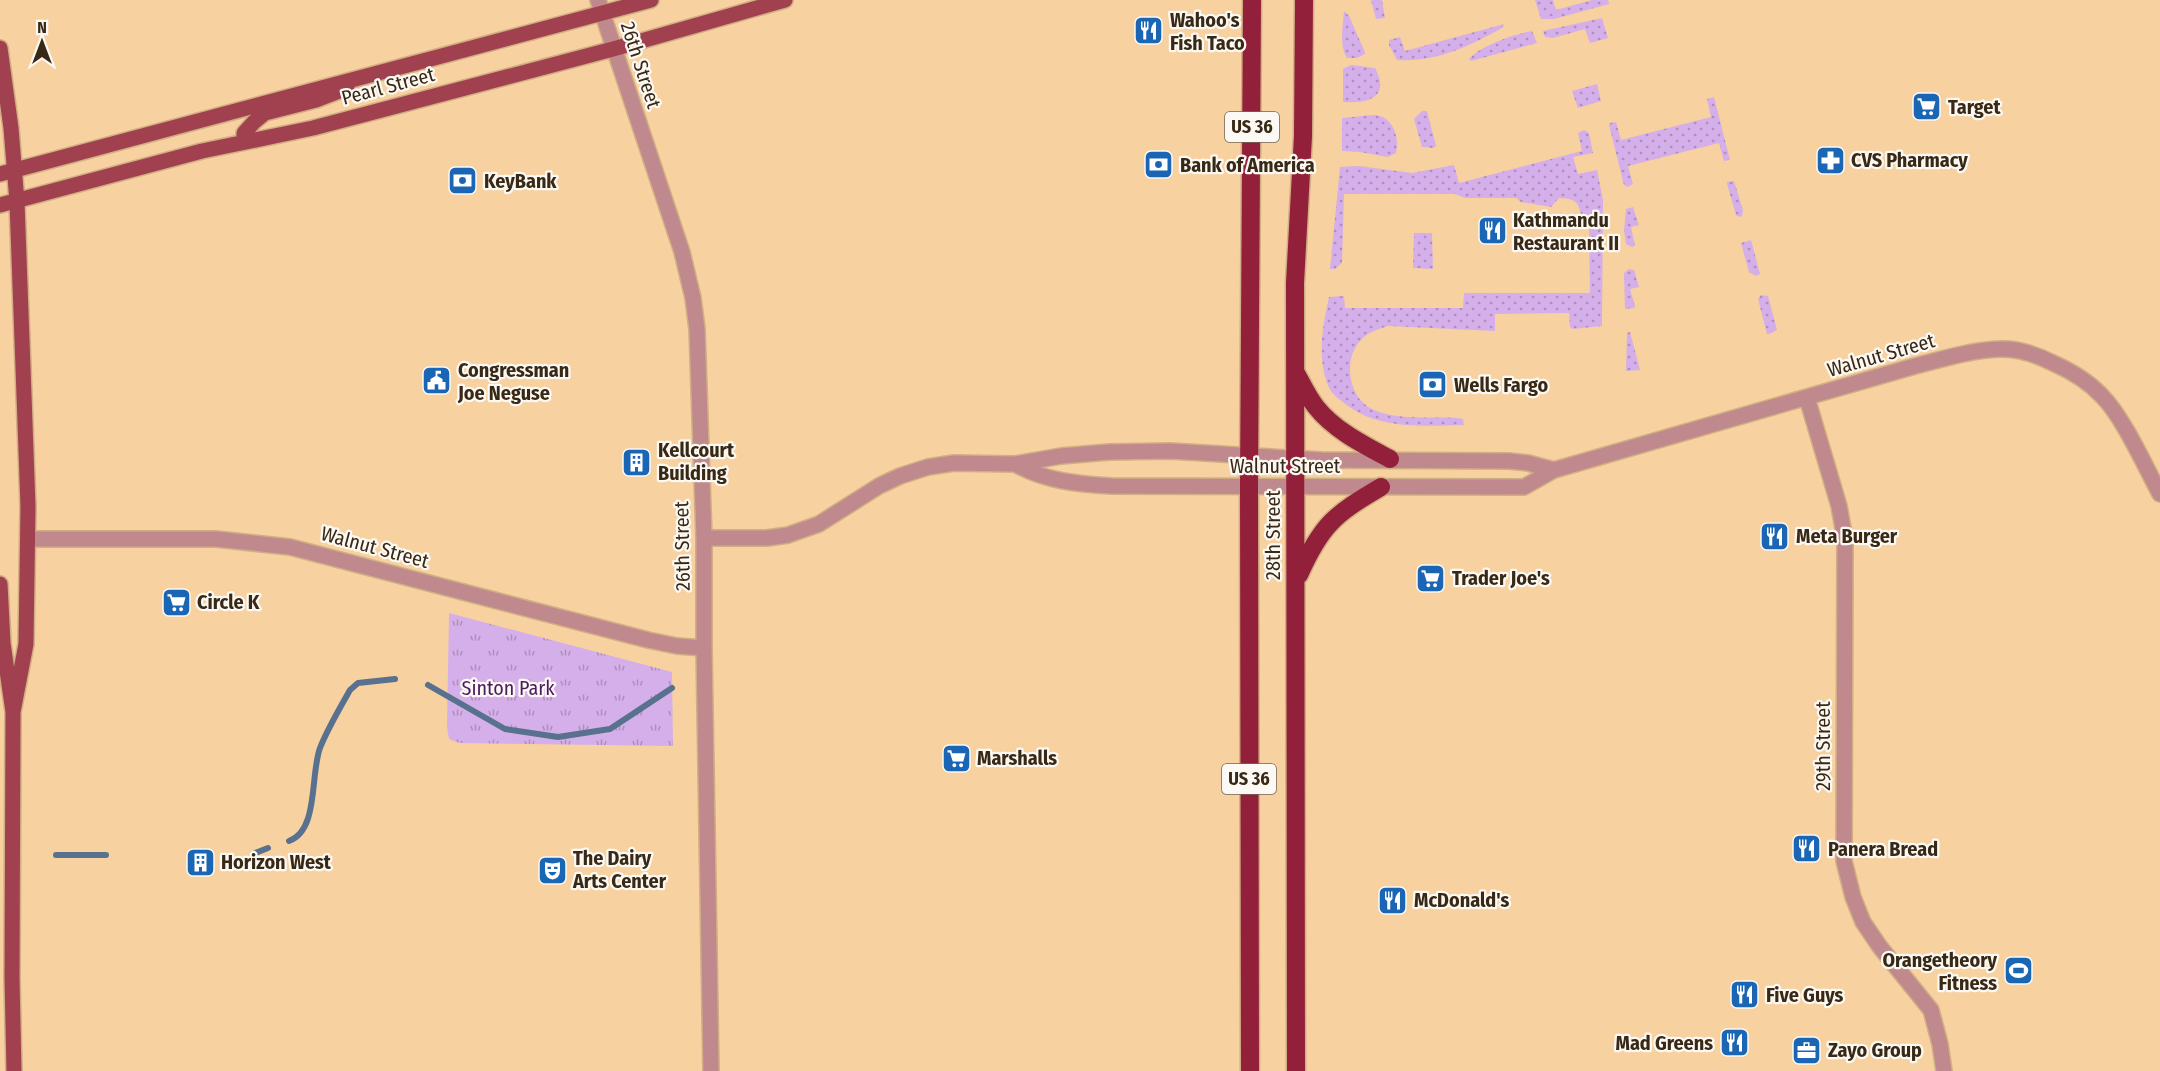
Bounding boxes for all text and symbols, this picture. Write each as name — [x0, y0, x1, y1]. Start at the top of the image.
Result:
place label: Wahoo's Fish Taco — [1170, 8, 1245, 55]
north arrow — [12, 12, 72, 72]
restaurant icon: Wahoo's Fish Taco — [1133, 15, 1165, 47]
text: N — [37, 18, 47, 37]
street label: 26th Street — [616, 19, 666, 112]
street label: Pearl Street — [339, 62, 438, 110]
supermarket icon: Target — [1911, 91, 1943, 123]
place label: Target — [1948, 95, 2002, 119]
road number: US 36 — [1225, 112, 1279, 142]
pharmacy icon: CVS Pharmacy — [1814, 144, 1846, 176]
place label: CVS Pharmacy — [1851, 148, 1968, 172]
bank icon: Bank of America — [1143, 149, 1175, 181]
place label: Bank of America — [1180, 153, 1315, 177]
bank icon: KeyBank — [447, 165, 479, 197]
place label: KeyBank — [484, 169, 557, 193]
place label: Kathmandu Restaurant II — [1513, 208, 1619, 255]
restaurant icon: Kathmandu Restaurant II — [1476, 215, 1508, 247]
street label: Walnut Street — [1824, 328, 1938, 382]
place label: Congressman Joe Neguse — [457, 358, 569, 405]
public building icon: Congressman Joe Neguse — [421, 365, 453, 397]
bank icon: Wells Fargo — [1417, 369, 1449, 401]
place label: Wells Fargo — [1454, 373, 1548, 397]
place label: Kellcourt Building — [658, 438, 735, 485]
building icon: Kellcourt Building — [621, 446, 653, 478]
street label: Walnut Street — [1230, 454, 1341, 478]
street label: 28th Street — [1261, 490, 1285, 580]
street label: 26th Street — [669, 500, 695, 591]
restaurant icon: Meta Burger — [1759, 520, 1791, 552]
street label: Walnut Street — [318, 521, 432, 573]
place label: Meta Burger — [1796, 524, 1898, 548]
supermarket icon: Trader Joe's — [1415, 562, 1447, 594]
place label: Trader Joe's — [1452, 566, 1550, 590]
supermarket icon: Circle K — [160, 586, 192, 618]
place label: Circle K — [197, 590, 260, 614]
park label: Sinton Park — [461, 676, 555, 700]
street label: 29th Street — [1811, 701, 1835, 791]
supermarket icon: Marshalls — [940, 742, 972, 774]
place label: Marshalls — [977, 746, 1057, 770]
road number: US 36 — [1222, 764, 1276, 794]
restaurant icon: Panera Bread — [1791, 833, 1823, 865]
place label: Panera Bread — [1828, 837, 1938, 861]
building icon: Horizon West — [184, 846, 216, 878]
place label: The Dairy Arts Center — [572, 846, 667, 893]
place label: Horizon West — [221, 850, 332, 874]
theatre icon: The Dairy Arts Center — [536, 854, 568, 886]
restaurant icon: McDonald's — [1377, 884, 1409, 916]
place label: McDonald's — [1414, 888, 1509, 912]
place label: Orangetheory Fitness — [1882, 948, 1997, 995]
sports icon: Orangetheory Fitness — [2002, 955, 2034, 987]
restaurant icon: Five Guys — [1729, 979, 1761, 1011]
place label: Five Guys — [1766, 983, 1844, 1007]
restaurant icon: Mad Greens — [1718, 1027, 1750, 1059]
place label: Mad Greens — [1616, 1031, 1713, 1055]
office icon: Zayo Group — [1791, 1034, 1823, 1066]
place label: Zayo Group — [1828, 1038, 1922, 1062]

